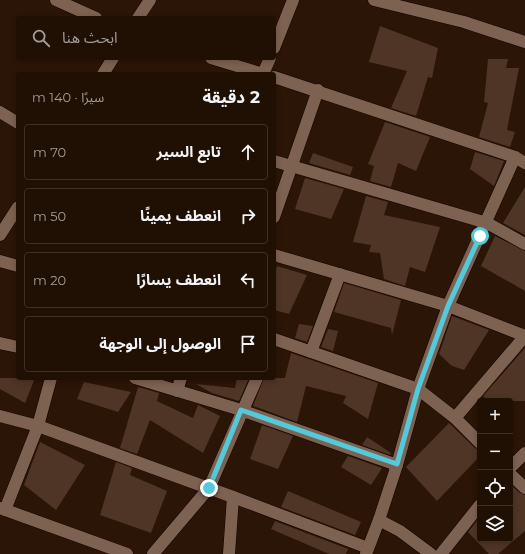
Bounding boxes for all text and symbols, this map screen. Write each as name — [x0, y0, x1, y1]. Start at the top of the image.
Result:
search box — [16, 16, 276, 60]
icon: search — [30, 27, 52, 49]
text: ابحث هنا — [62, 28, 118, 47]
text: 2 دقيقة — [202, 87, 260, 107]
text: سيرًا · 140 m — [32, 89, 104, 105]
icon: ahead — [237, 141, 259, 163]
text: تابع السير — [157, 142, 221, 161]
text: 70 m — [33, 144, 66, 160]
icon: right — [237, 205, 259, 227]
text: انعطف يمينًا — [140, 206, 221, 225]
text: 50 m — [33, 208, 66, 224]
route start — [471, 227, 489, 245]
icon: left — [237, 269, 259, 291]
text: انعطف يسارًا — [136, 270, 221, 289]
text: 20 m — [33, 272, 66, 288]
icon: arrive — [237, 333, 259, 355]
text: الوصول إلى الوجهة — [99, 334, 221, 353]
map controls — [477, 398, 513, 542]
button: + — [477, 398, 513, 434]
button: − — [477, 434, 513, 470]
button: locate — [477, 470, 513, 506]
route end — [200, 479, 218, 497]
button: layers — [477, 506, 513, 542]

